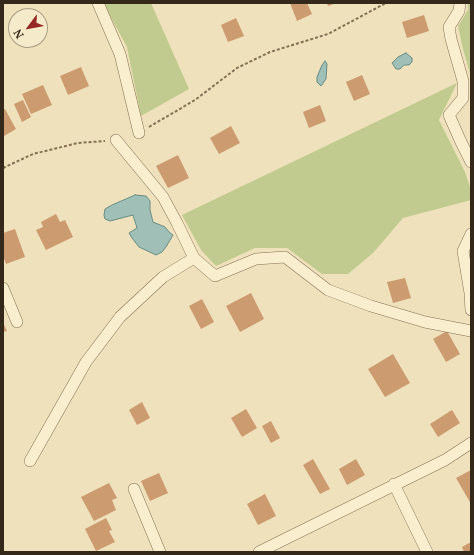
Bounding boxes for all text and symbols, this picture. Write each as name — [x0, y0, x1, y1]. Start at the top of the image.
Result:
north arrow — [8, 8, 48, 48]
text: N — [10, 26, 27, 42]

